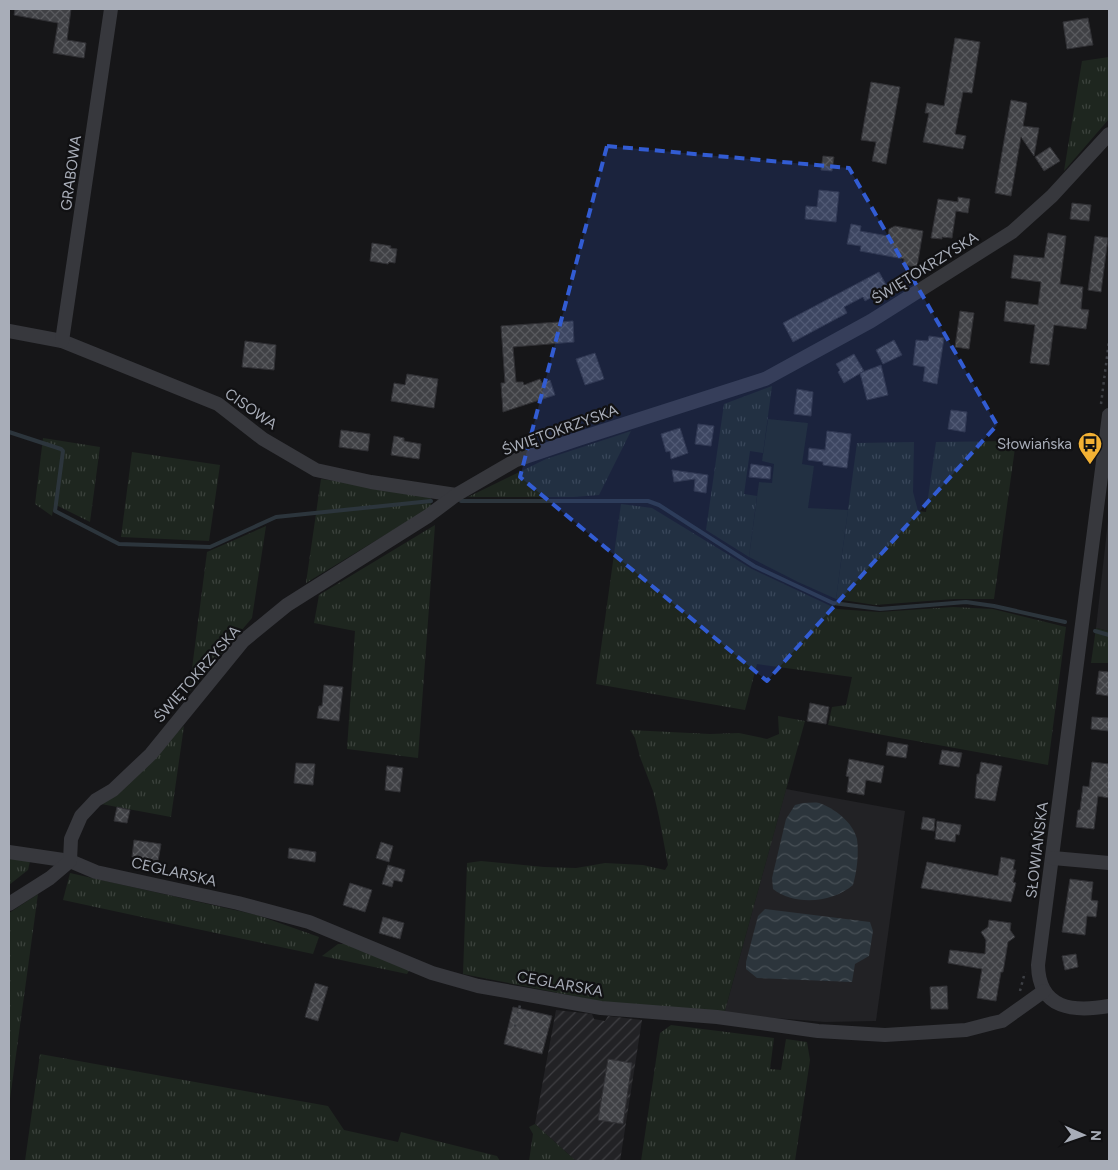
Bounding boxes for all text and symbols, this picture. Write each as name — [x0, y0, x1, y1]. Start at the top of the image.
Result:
street label: GRABOWA — [57, 134, 85, 212]
street label: ŚWIĘTOKRZYSKA — [868, 228, 982, 308]
street label: CISOWA — [221, 385, 281, 433]
street label: ŚWIĘTOKRZYSKA — [499, 401, 621, 459]
bus stop icon: Słowiańska — [1077, 431, 1103, 465]
place label: Słowiańska — [997, 435, 1072, 453]
street label: ŚWIĘTOKRZYSKA — [150, 622, 244, 726]
street label: SŁOWIAŃSKA — [1022, 801, 1052, 899]
street label: CEGLARSKA — [130, 853, 218, 891]
street label: CEGLARSKA — [516, 968, 604, 1000]
north arrow — [1058, 1110, 1108, 1160]
text: N — [1087, 1130, 1104, 1141]

